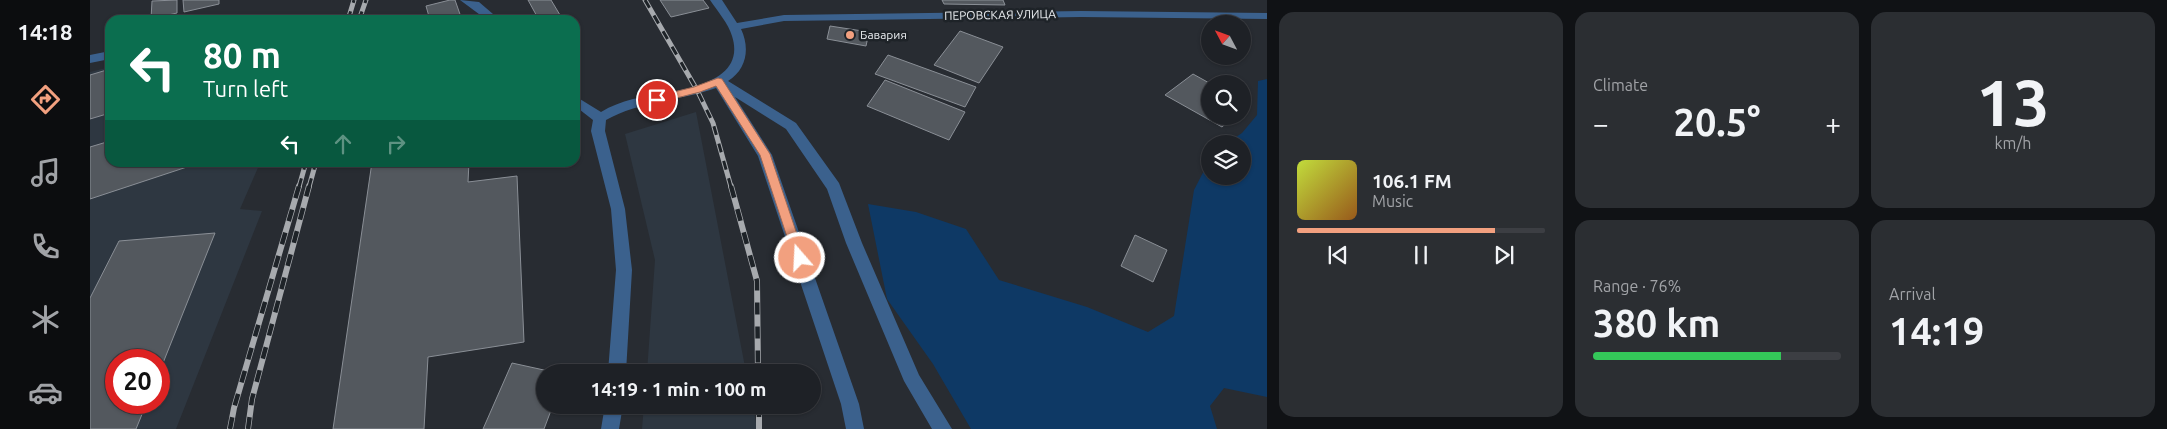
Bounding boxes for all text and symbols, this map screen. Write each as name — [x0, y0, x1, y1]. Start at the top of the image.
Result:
street label: ПЕРОВСКАЯ УЛИЦА — [944, 7, 1056, 22]
north arrow — [1201, 15, 1251, 65]
map controls — [1201, 15, 1251, 185]
text: 14:18 — [17, 19, 73, 44]
place label: Бавария — [860, 28, 907, 41]
marker: Бавария — [844, 29, 856, 41]
icon: left — [120, 35, 185, 100]
text: 80 m — [203, 35, 281, 75]
text: 13 — [1976, 65, 2050, 138]
button: search — [1201, 75, 1251, 125]
text: Turn left — [203, 76, 288, 101]
text: Climate — [1593, 76, 1648, 94]
pin — [636, 79, 678, 121]
icon: directions — [28, 82, 63, 117]
icon: arrive — [643, 86, 671, 114]
text: 20.5° — [1673, 101, 1761, 143]
text: − — [1593, 108, 1609, 139]
text: + — [1825, 108, 1841, 139]
icon: left — [276, 130, 304, 158]
icon: ahead — [329, 130, 357, 158]
icon: right — [382, 130, 410, 158]
text: km/h — [1995, 134, 2031, 152]
button: layers — [1201, 135, 1251, 185]
icon: music — [28, 155, 63, 190]
text: 106.1 FM — [1372, 170, 1452, 192]
text: Music — [1372, 192, 1413, 210]
icon: phone — [28, 229, 63, 264]
position arrow — [773, 231, 825, 283]
icon: previous — [1324, 241, 1352, 269]
icon: pause — [1407, 241, 1435, 269]
icon: next — [1490, 241, 1518, 269]
text: Range · 76% — [1593, 277, 1681, 295]
text: Arrival — [1889, 285, 1936, 303]
icon: climate — [28, 302, 63, 337]
text: 380 km — [1593, 302, 1720, 344]
text: 14:19 — [1889, 310, 1984, 352]
speed limit sign: 20 — [105, 349, 170, 414]
icon: car — [28, 375, 63, 410]
text: 14:19 · 1 min · 100 m — [591, 378, 766, 400]

